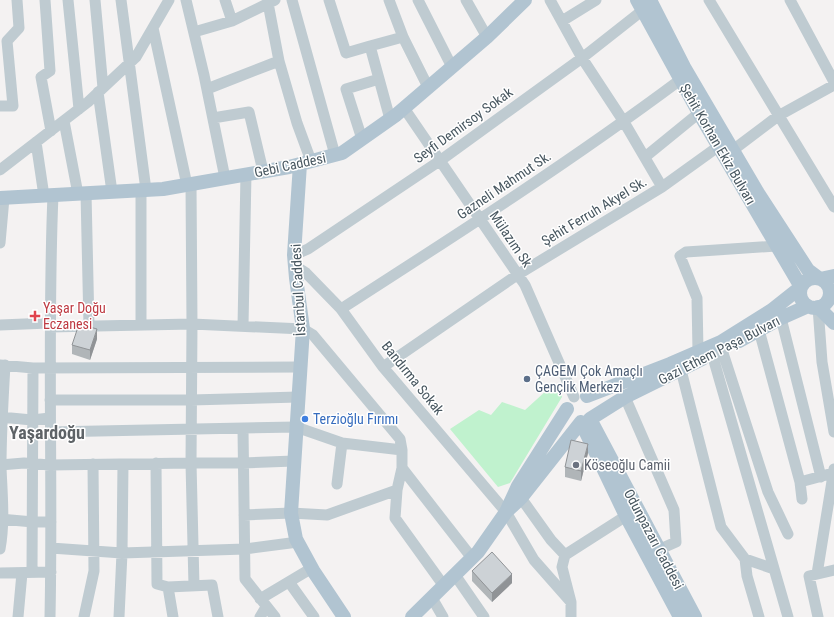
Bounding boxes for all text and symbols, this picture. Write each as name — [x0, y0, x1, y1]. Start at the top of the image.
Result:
street label: Şehit Korhan Ekiz Bulvarı — [677, 81, 759, 207]
street label: Seyfi Demirsoy Sokak — [410, 83, 516, 166]
street label: Gazneli Mahmut Sk. — [454, 148, 554, 222]
street label: Gebi Caddesi — [253, 150, 327, 180]
street label: Şehit Ferruh Akyel Sk. — [538, 173, 650, 249]
street label: Mülazım Sk — [486, 208, 536, 271]
street label: İstanbul Caddesi — [288, 243, 308, 337]
place label: Yaşar Doğu Eczanesi — [43, 300, 106, 332]
marker: Yaşar Doğu Eczanesi — [30, 311, 40, 321]
street label: Gazi Ethem Paşa Bulvarı — [656, 312, 782, 388]
street label: Bandırma Sokak — [379, 338, 448, 418]
place label: ÇAGEM Çok Amaçlı Gençlik Merkezi — [535, 363, 643, 395]
marker: ÇAGEM Çok Amaçlı Gençlik Merkezi — [522, 374, 532, 384]
place label: Terzioğlu Fırımı — [313, 411, 398, 427]
marker: Terzioğlu Fırımı — [300, 414, 310, 424]
district label: Yaşardoğu — [9, 422, 85, 443]
place label: Köseoğlu Camii — [584, 457, 670, 473]
marker: Köseoğlu Camii — [571, 460, 581, 470]
street label: Odunpazarı Caddesi — [621, 486, 687, 592]

